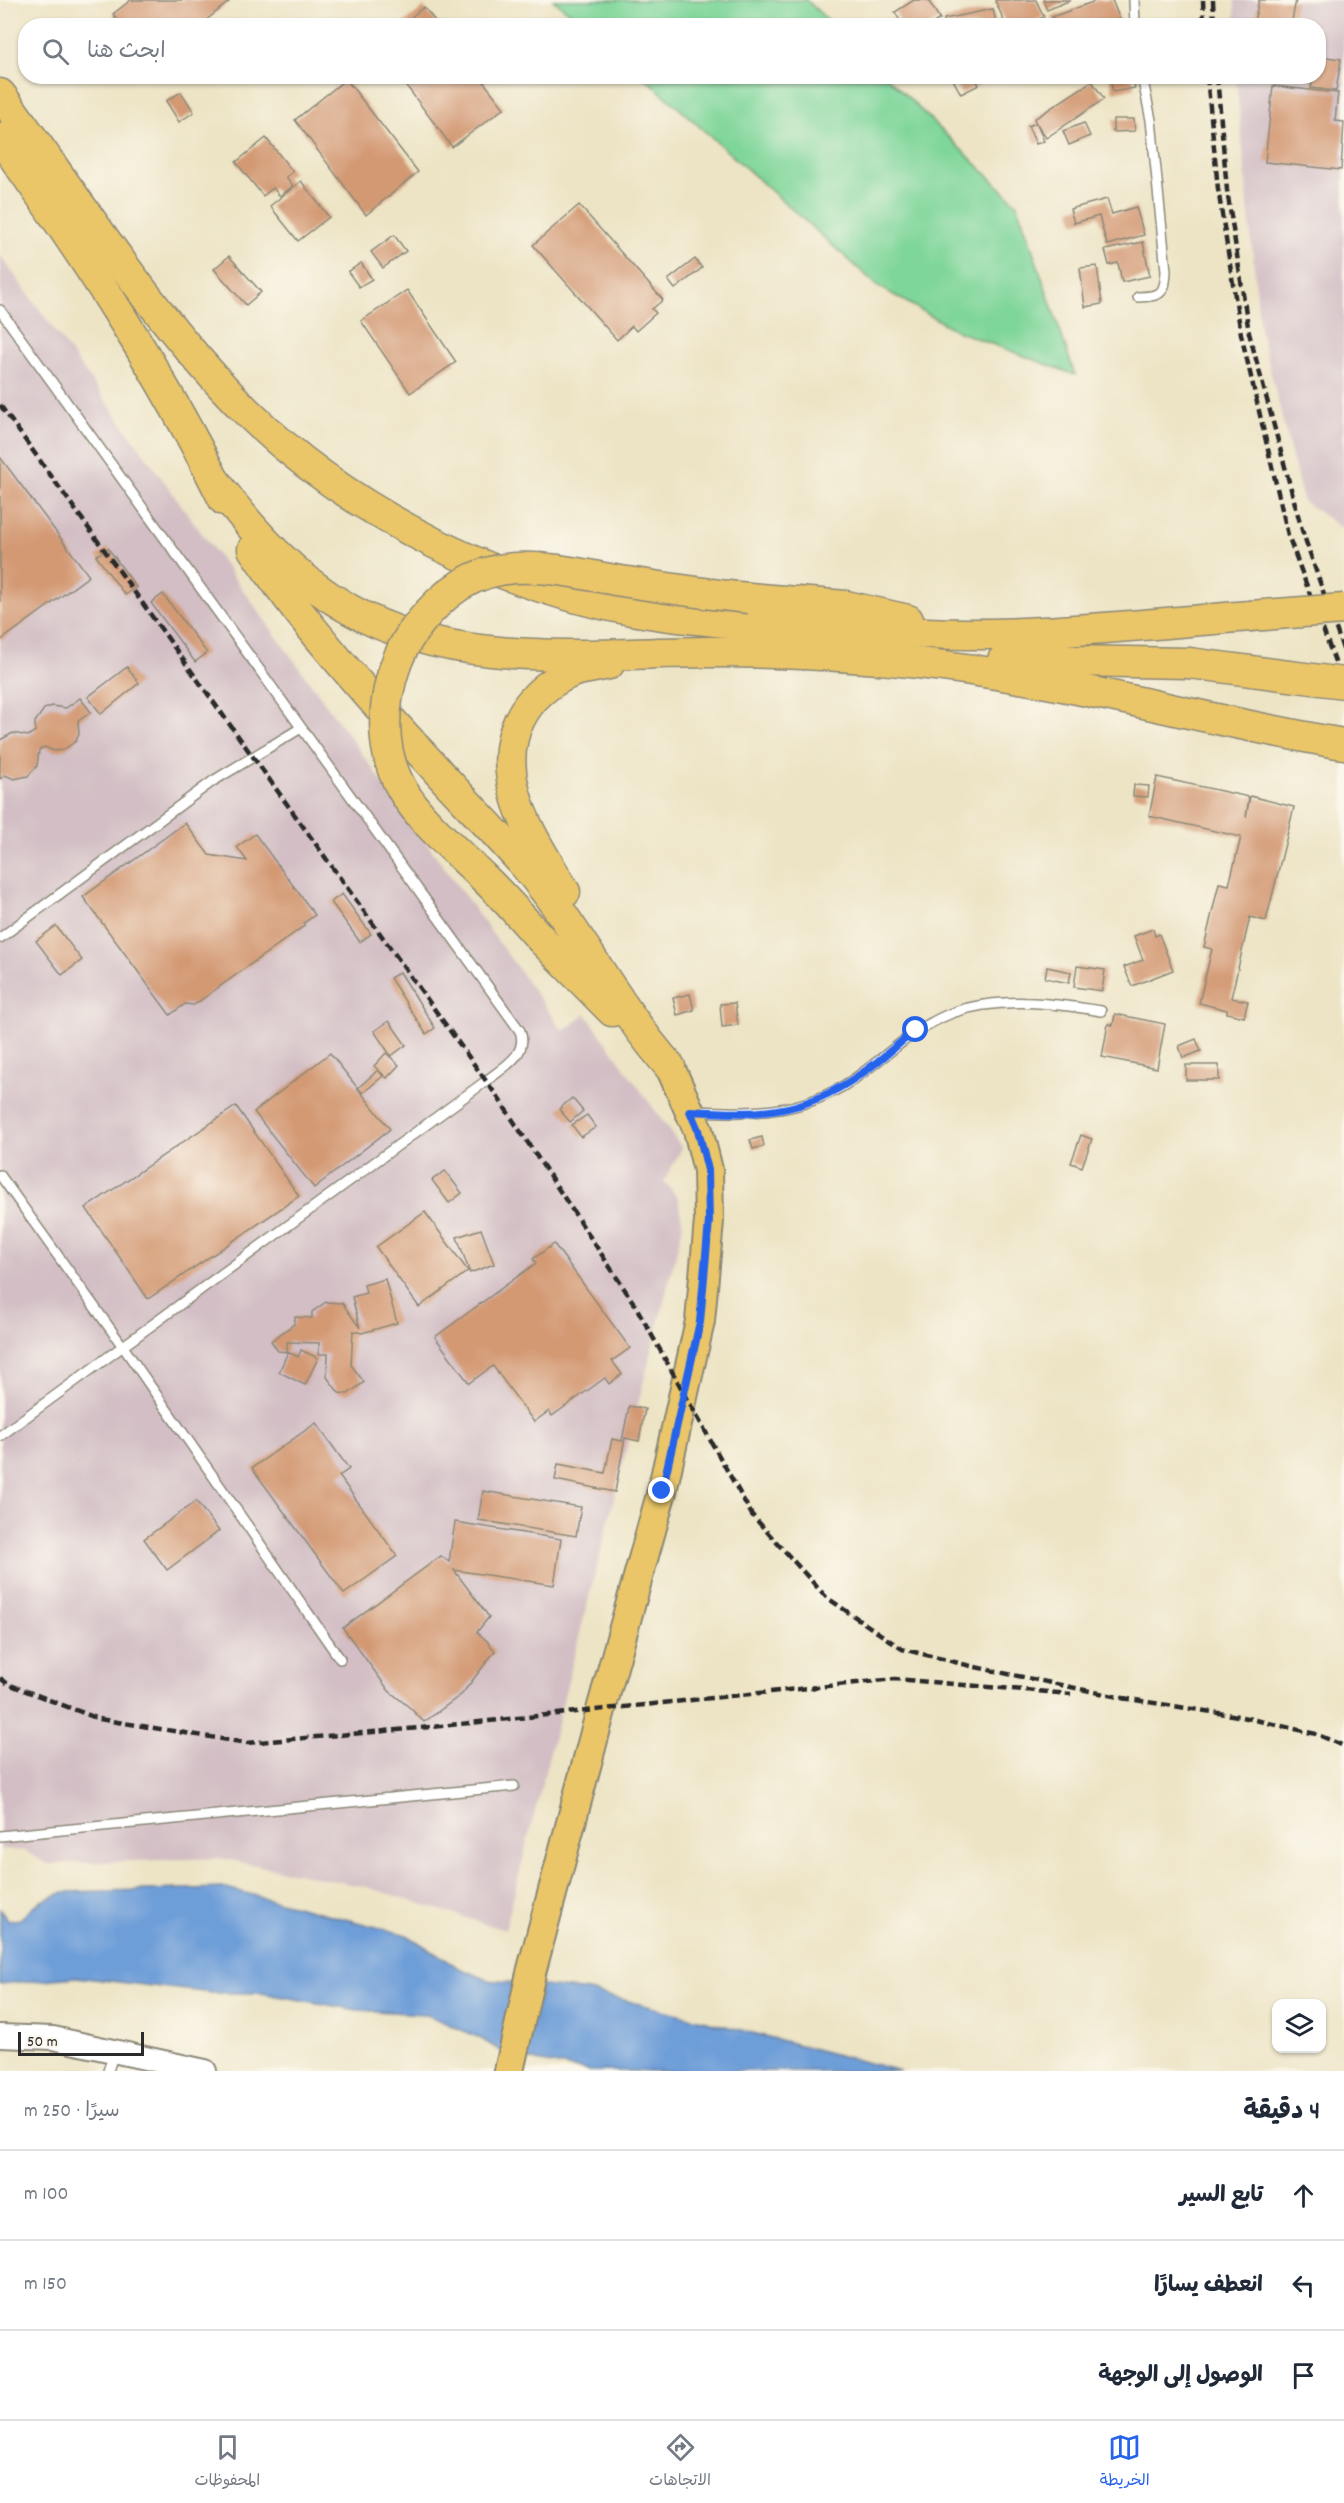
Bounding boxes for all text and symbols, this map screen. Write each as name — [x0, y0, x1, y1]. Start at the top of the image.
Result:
search box — [18, 18, 1326, 84]
icon: search — [39, 35, 72, 68]
text: ابحث هنا — [87, 37, 166, 68]
route start — [902, 1016, 928, 1042]
route end — [648, 1477, 674, 1503]
map controls — [1272, 1999, 1326, 2053]
button: layers — [1272, 1999, 1326, 2053]
scale bar — [18, 2029, 144, 2056]
text: 50 m — [27, 2031, 58, 2054]
text: 4 دقيقة — [1243, 2094, 1320, 2131]
text: سيرًا · 250 m — [24, 2098, 120, 2126]
icon: ahead — [1287, 2179, 1320, 2212]
text: 100 m — [24, 2181, 69, 2209]
text: تابع السير — [1180, 2181, 1263, 2212]
icon: left — [1287, 2269, 1320, 2302]
text: 150 m — [24, 2271, 67, 2299]
text: انعطف يسارًا — [1154, 2271, 1263, 2302]
icon: arrive — [1287, 2359, 1320, 2392]
text: الوصول إلى الوجهة — [1098, 2361, 1263, 2392]
tab: المحفوظات — [194, 2431, 260, 2494]
tab: الاتجاهات — [649, 2431, 711, 2494]
tab: الخريطة — [1100, 2431, 1150, 2494]

